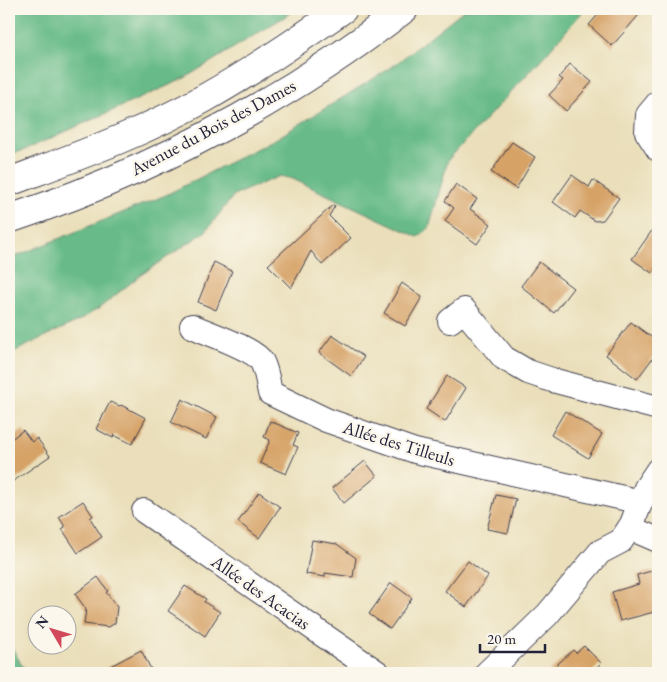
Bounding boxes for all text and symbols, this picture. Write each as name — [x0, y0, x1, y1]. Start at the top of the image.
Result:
street label: Avenue du Bois des Dames — [126, 74, 300, 181]
street label: Allée des Tilleuls — [339, 415, 458, 471]
street label: Allée des Acacias — [206, 549, 315, 635]
north arrow — [28, 604, 78, 654]
text: N — [31, 611, 53, 632]
scale bar — [480, 622, 544, 654]
text: 20 m — [487, 629, 516, 648]

